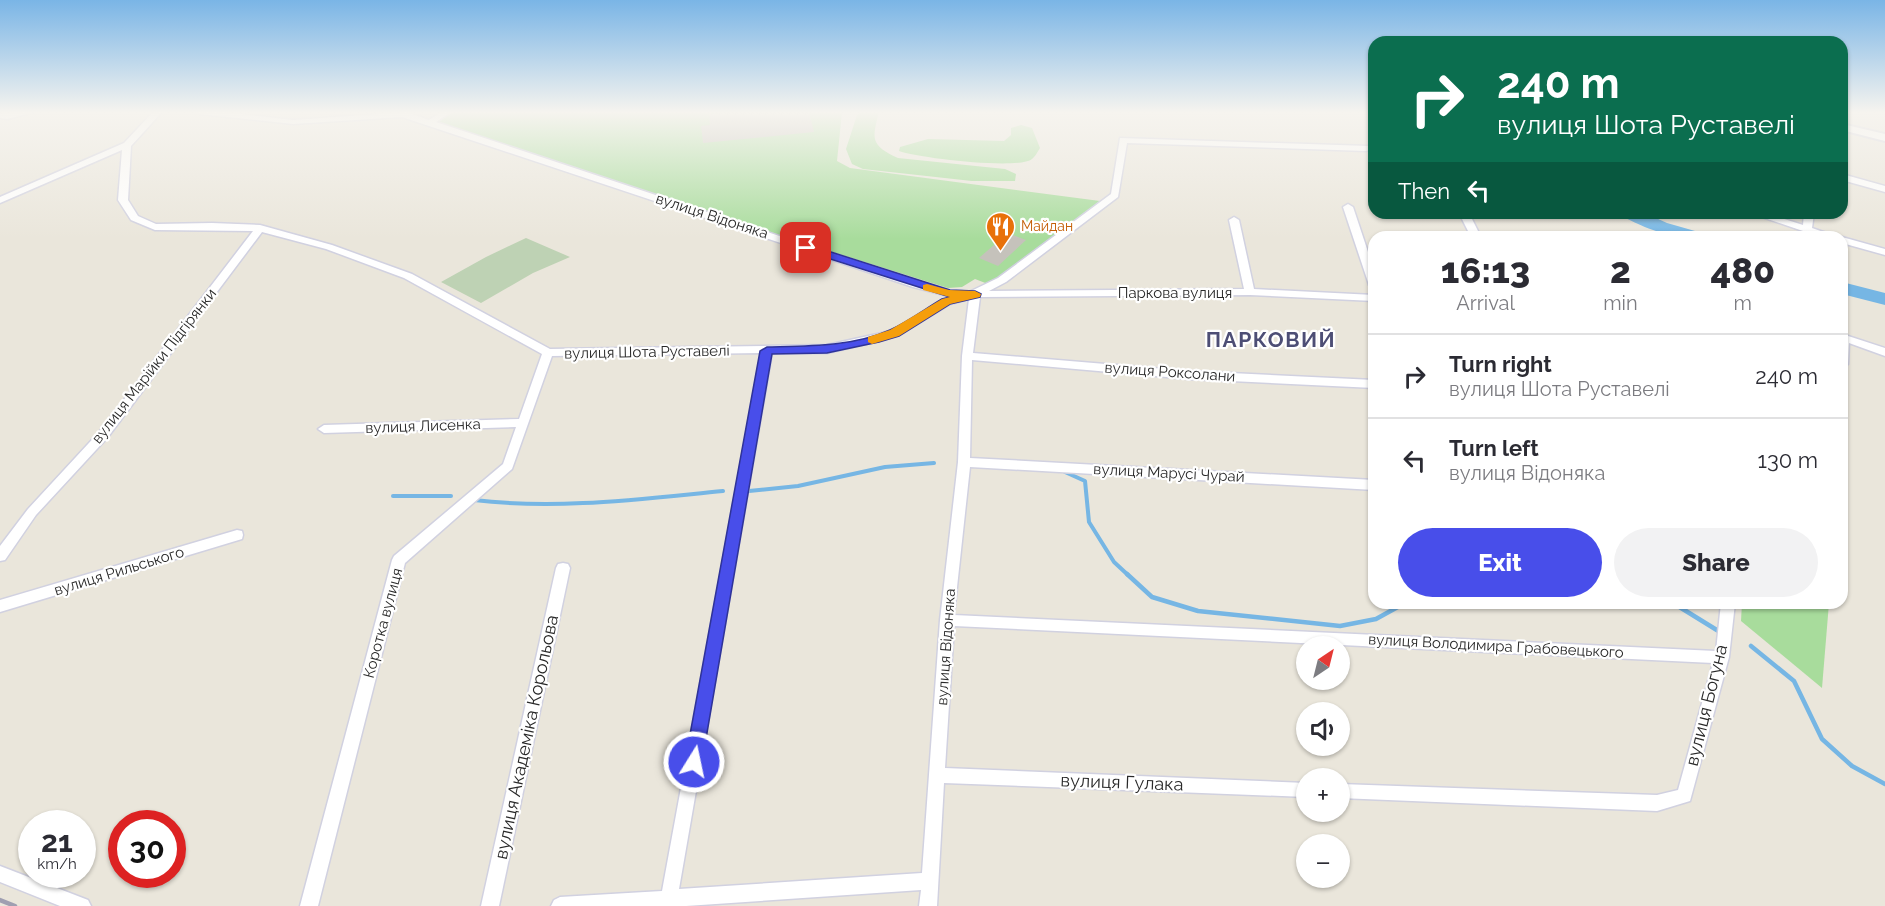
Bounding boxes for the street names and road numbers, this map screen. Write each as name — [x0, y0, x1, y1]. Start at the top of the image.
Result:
street label: вулиця Відоняка — [653, 189, 771, 243]
street label: Паркова вулиця — [1118, 284, 1232, 302]
street label: вулиця Марійки Підгірянки — [88, 285, 220, 447]
street label: вулиця Шота Руставелі — [564, 342, 730, 362]
street label: вулиця Роксолани — [1104, 358, 1236, 386]
street label: вулиця Лисенка — [365, 415, 481, 437]
street label: вулиця Марусі Чурай — [1093, 460, 1245, 486]
street label: вулиця Рильського — [52, 543, 186, 599]
street label: Коротка вулиця — [360, 566, 406, 680]
street label: вулиця Відоняка — [933, 588, 959, 706]
street label: вулиця Академіка Корольова — [490, 613, 562, 861]
street label: вулиця Володимира Грабовецького — [1368, 630, 1624, 662]
street label: вулиця Богуна — [1681, 642, 1731, 768]
street label: вулиця Гулака — [1060, 769, 1184, 795]

